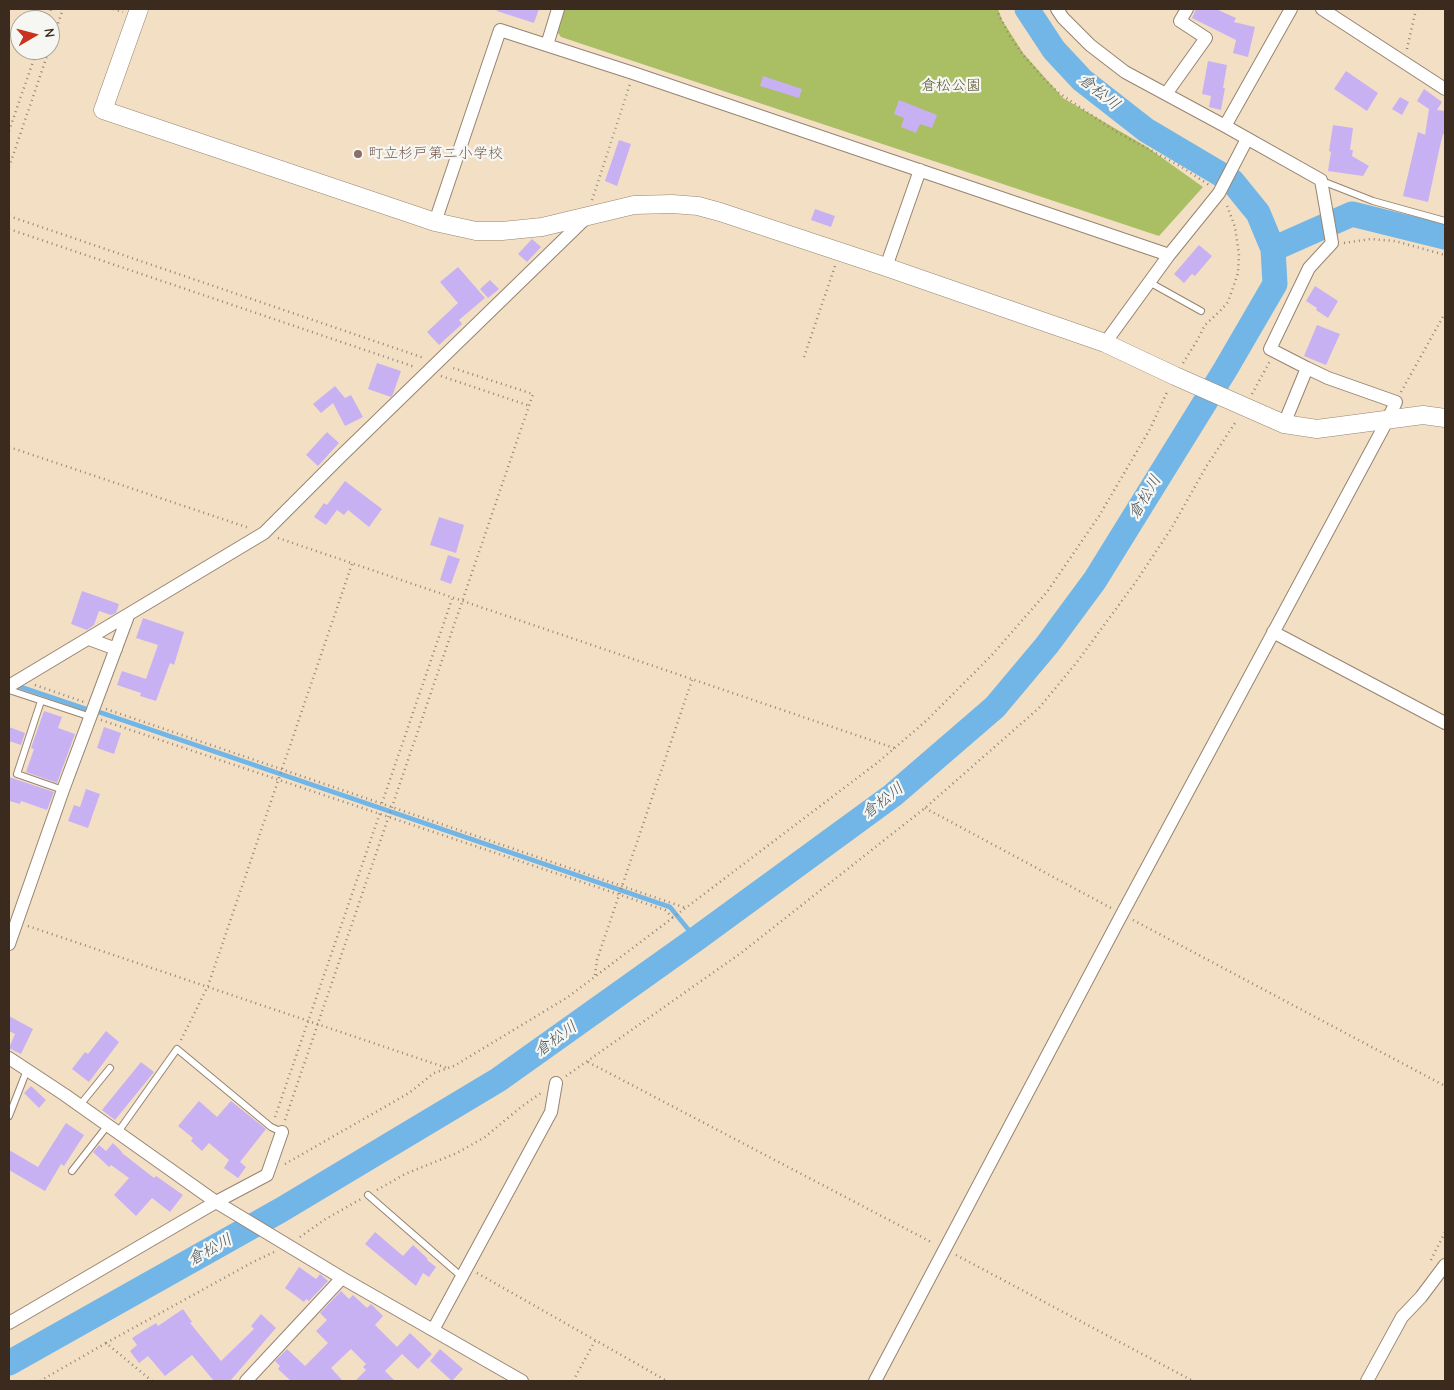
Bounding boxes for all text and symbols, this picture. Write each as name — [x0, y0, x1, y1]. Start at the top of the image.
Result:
north arrow — [10, 10, 60, 60]
text: N — [40, 27, 58, 39]
water label: 倉松川 — [1074, 69, 1124, 115]
park label: 倉松公園 — [921, 77, 981, 95]
place label: 町立杉戸第二小学校 — [368, 145, 503, 163]
marker: 町立杉戸第二小学校 — [352, 148, 364, 160]
water label: 倉松川 — [1124, 471, 1166, 523]
water label: 倉松川 — [858, 779, 908, 823]
water label: 倉松川 — [531, 1017, 581, 1061]
water label: 倉松川 — [184, 1230, 236, 1270]

